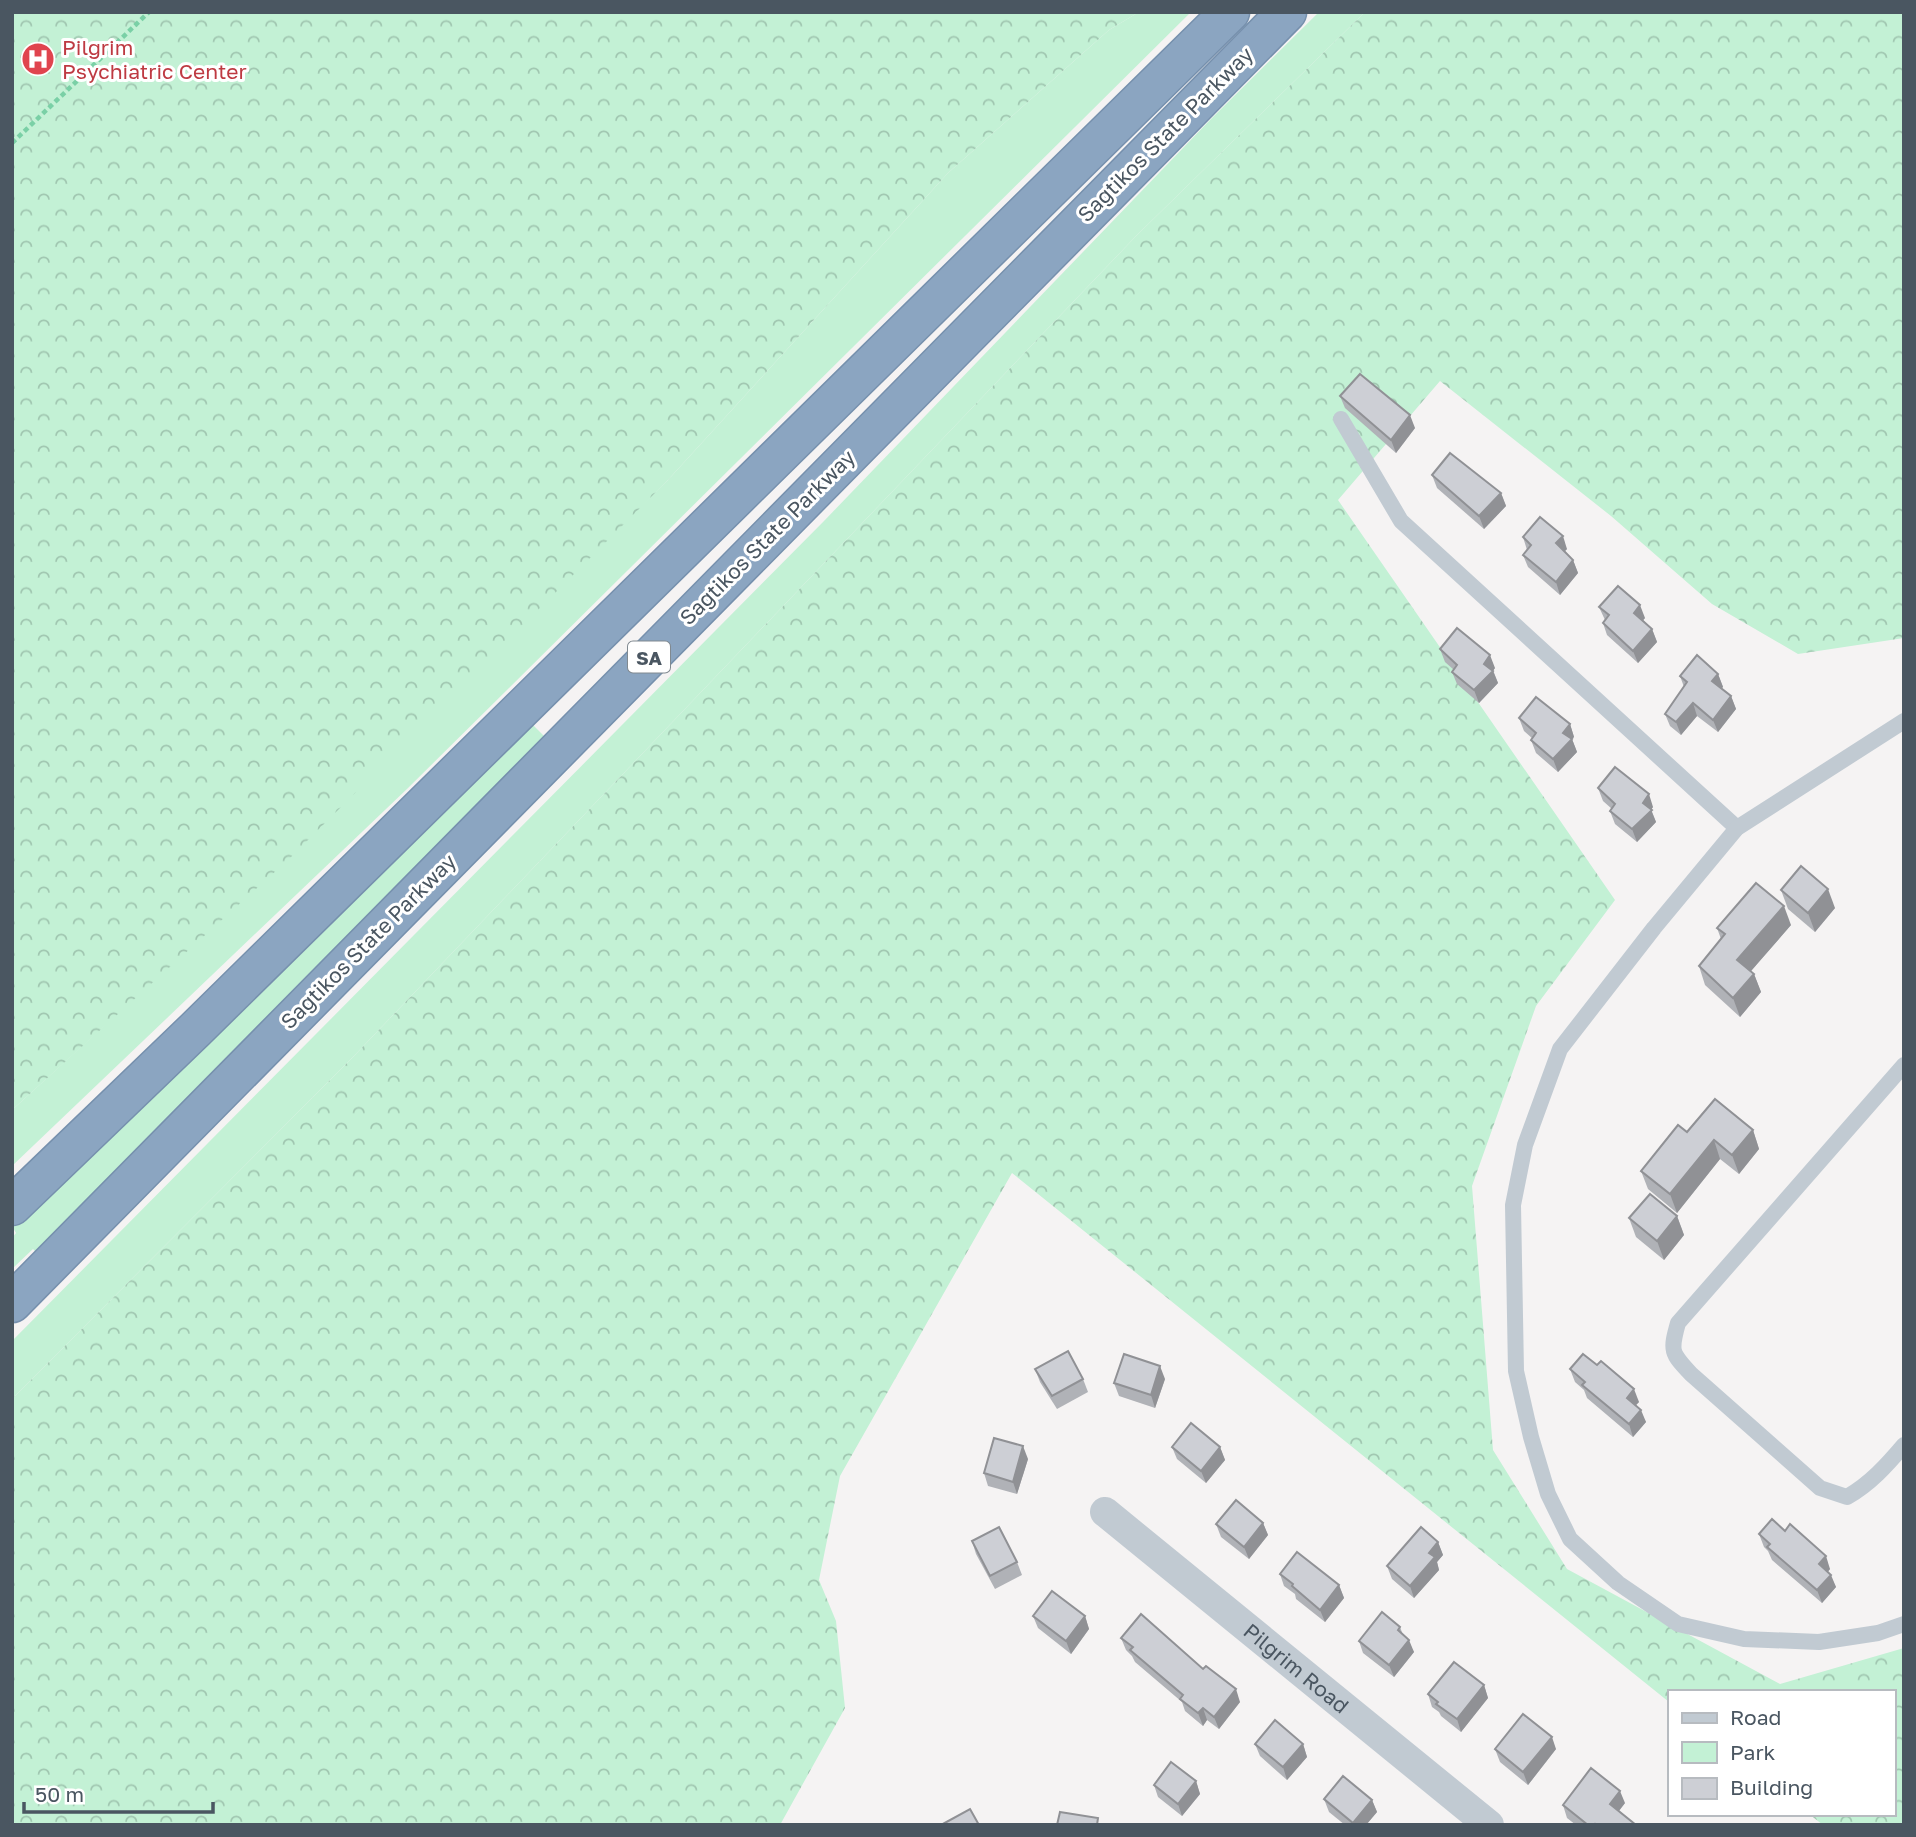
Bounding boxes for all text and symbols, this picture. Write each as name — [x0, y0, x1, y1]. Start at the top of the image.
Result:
place label: Pilgrim Psychiatric Center — [62, 34, 247, 84]
hospital icon: Pilgrim Psychiatric Center — [19, 40, 57, 78]
street label: Sagtikos State Parkway — [1072, 41, 1258, 227]
street label: Sagtikos State Parkway — [674, 444, 860, 630]
road number: SA — [628, 642, 670, 672]
street label: Sagtikos State Parkway — [275, 848, 461, 1034]
street label: Pilgrim Road — [1239, 1618, 1354, 1719]
legend — [1668, 1690, 1895, 1816]
text: Road — [1730, 1704, 1781, 1730]
text: Park — [1730, 1739, 1776, 1765]
scale bar — [24, 1770, 214, 1814]
text: Building — [1730, 1774, 1813, 1800]
text: 50 m — [35, 1781, 84, 1807]

